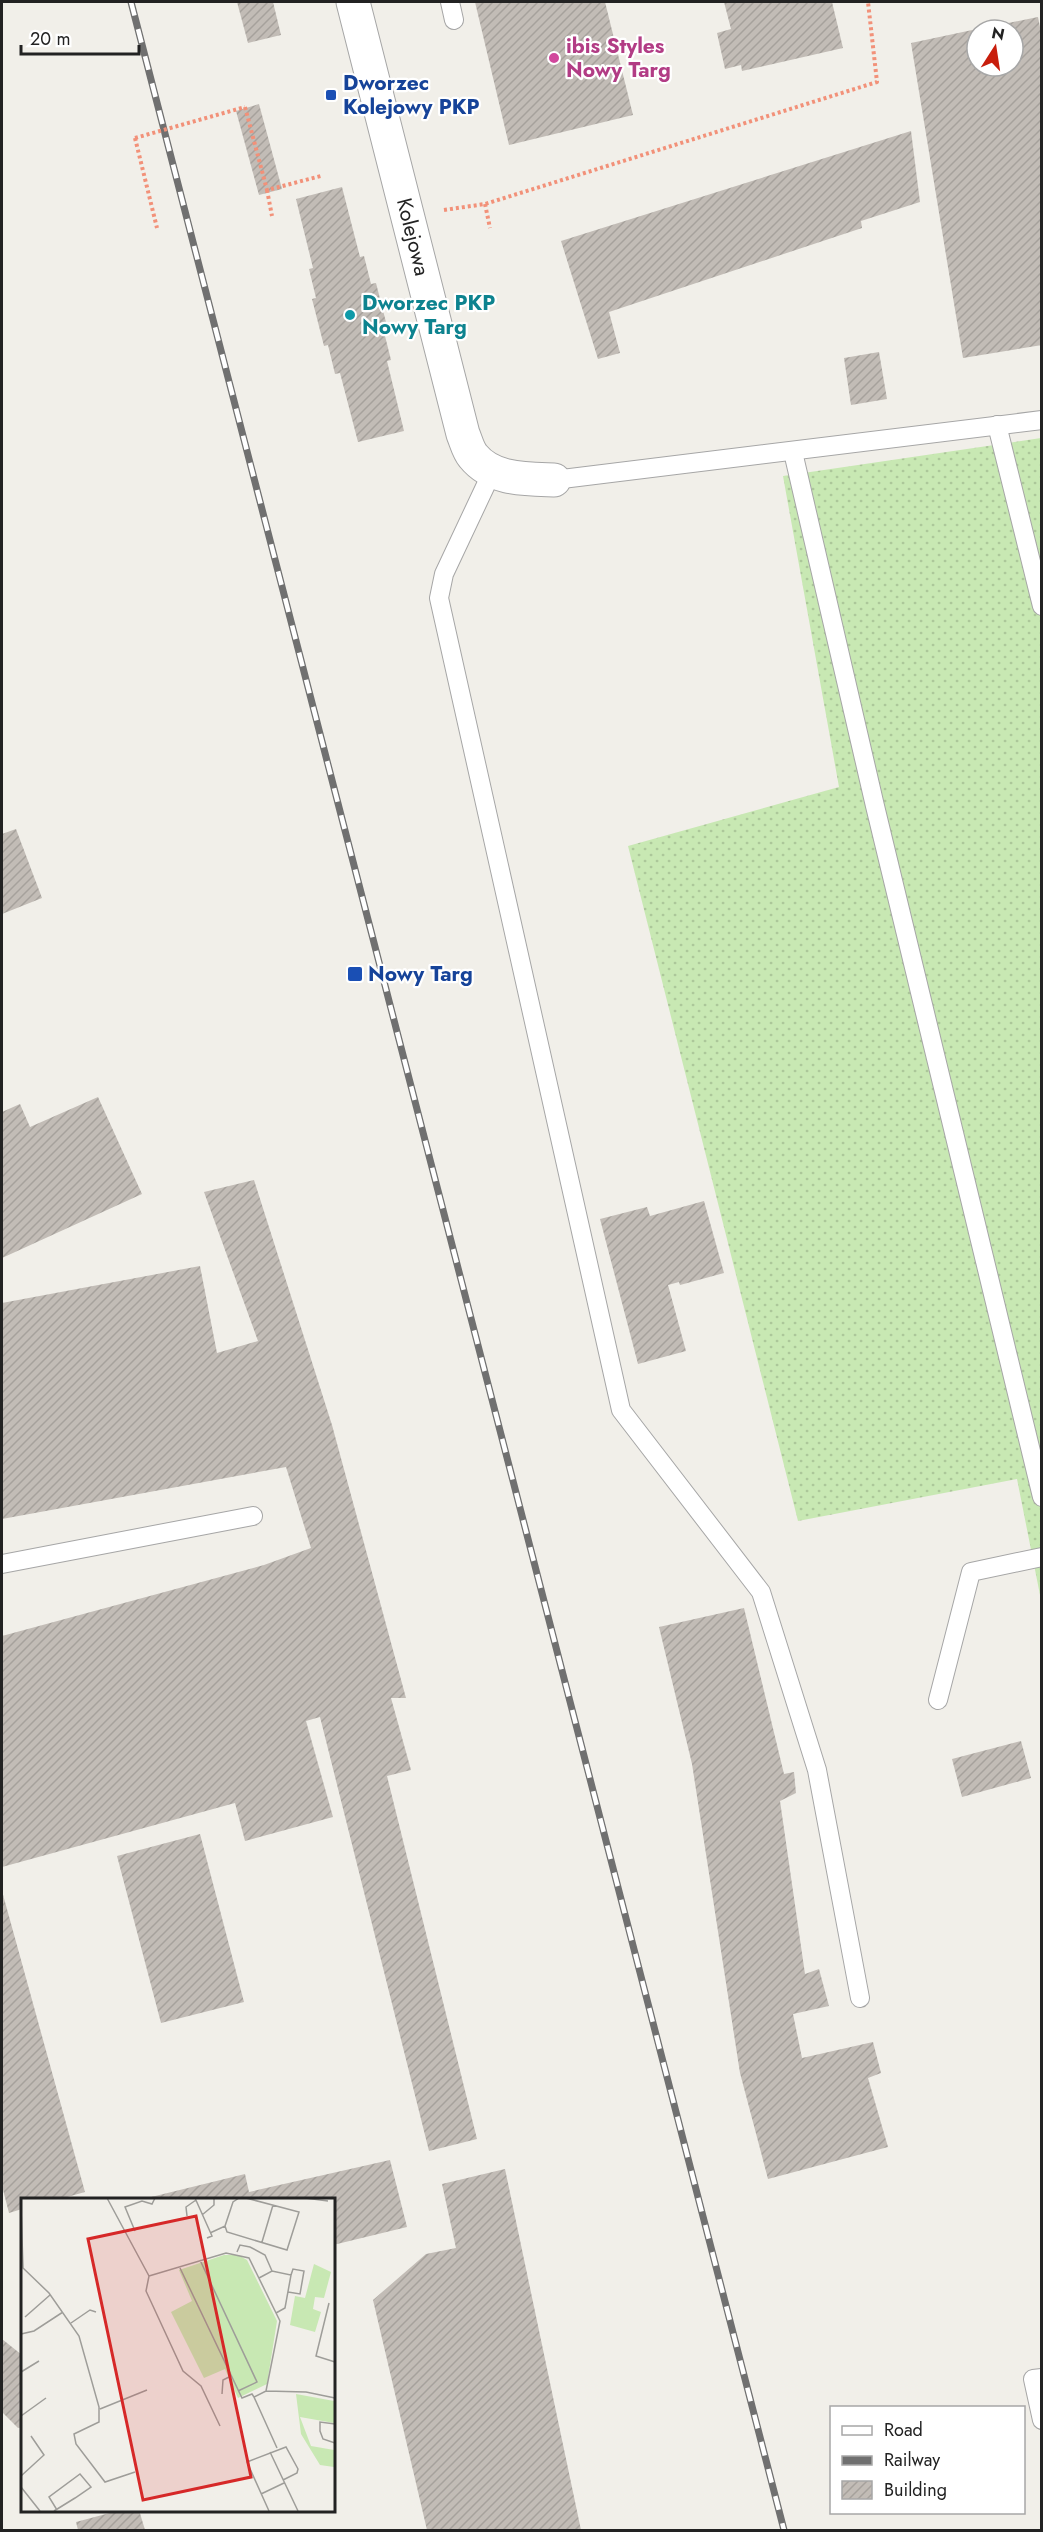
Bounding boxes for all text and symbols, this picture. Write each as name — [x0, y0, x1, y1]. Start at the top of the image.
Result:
scale bar — [21, 18, 140, 56]
north arrow — [965, 18, 1025, 78]
text: N — [989, 21, 1007, 46]
text: 20 m — [30, 26, 70, 52]
place label: ibis Styles Nowy Targ — [566, 31, 671, 85]
marker: ibis Styles Nowy Targ — [547, 51, 561, 65]
place label: Dworzec Kolejowy PKP — [343, 68, 480, 122]
marker: Dworzec Kolejowy PKP — [324, 88, 338, 102]
street label: Kolejowa — [389, 195, 437, 279]
place label: Dworzec PKP Nowy Targ — [362, 288, 495, 342]
marker: Dworzec PKP Nowy Targ — [343, 308, 357, 322]
place label: Nowy Targ — [368, 959, 473, 989]
marker: Nowy Targ — [346, 965, 364, 983]
inset map — [21, 2198, 334, 2511]
legend — [830, 2406, 1025, 2514]
text: Road — [884, 2417, 923, 2443]
text: Railway — [884, 2447, 940, 2473]
text: Building — [884, 2477, 947, 2503]

